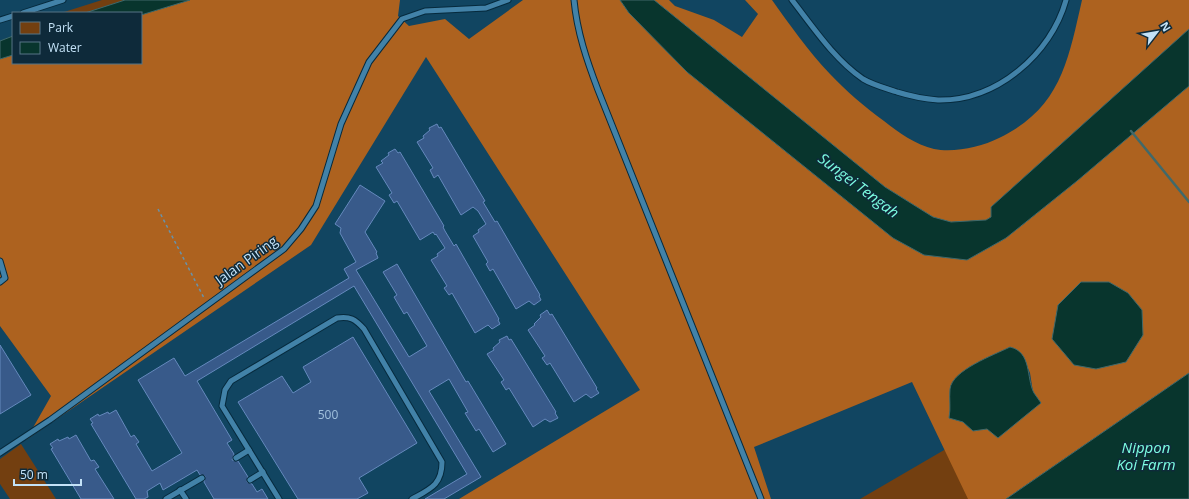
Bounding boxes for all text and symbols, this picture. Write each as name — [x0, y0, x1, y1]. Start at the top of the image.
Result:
legend — [12, 12, 142, 64]
north arrow — [1137, 12, 1177, 52]
text: Park — [48, 19, 74, 36]
text: N — [1157, 19, 1175, 34]
text: Water — [48, 39, 82, 56]
water label: Sungei Tengah — [815, 148, 903, 222]
street label: Jalan Piring — [209, 231, 281, 290]
house number: 500 — [318, 406, 338, 423]
water label: Nippon Koi Farm — [1116, 437, 1176, 474]
scale bar — [14, 461, 81, 487]
text: 50 m — [20, 466, 48, 483]

